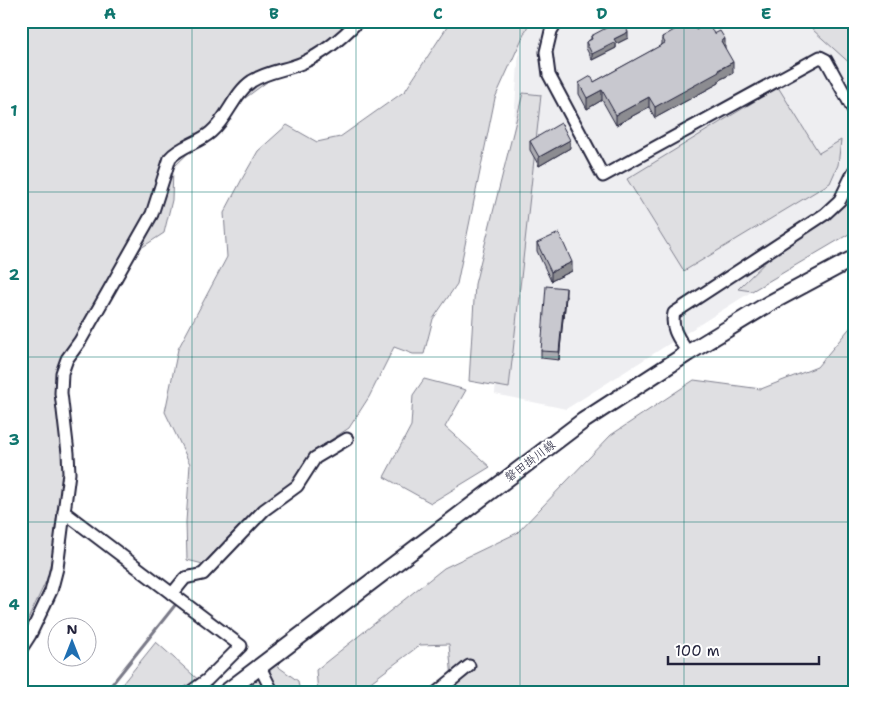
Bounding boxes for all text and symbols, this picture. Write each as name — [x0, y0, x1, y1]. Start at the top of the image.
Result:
text: A — [104, 3, 116, 24]
text: B — [269, 3, 279, 24]
text: C — [433, 3, 443, 24]
text: D — [596, 3, 608, 24]
text: E — [761, 3, 771, 24]
text: 1 — [10, 100, 18, 121]
text: 2 — [8, 264, 20, 285]
text: 3 — [8, 429, 20, 450]
street label: 磐田掛川線 — [501, 437, 559, 485]
text: 4 — [8, 594, 20, 615]
north arrow — [48, 616, 98, 666]
text: N — [66, 620, 78, 638]
scale bar — [668, 634, 819, 666]
text: 100 m — [675, 641, 720, 661]

